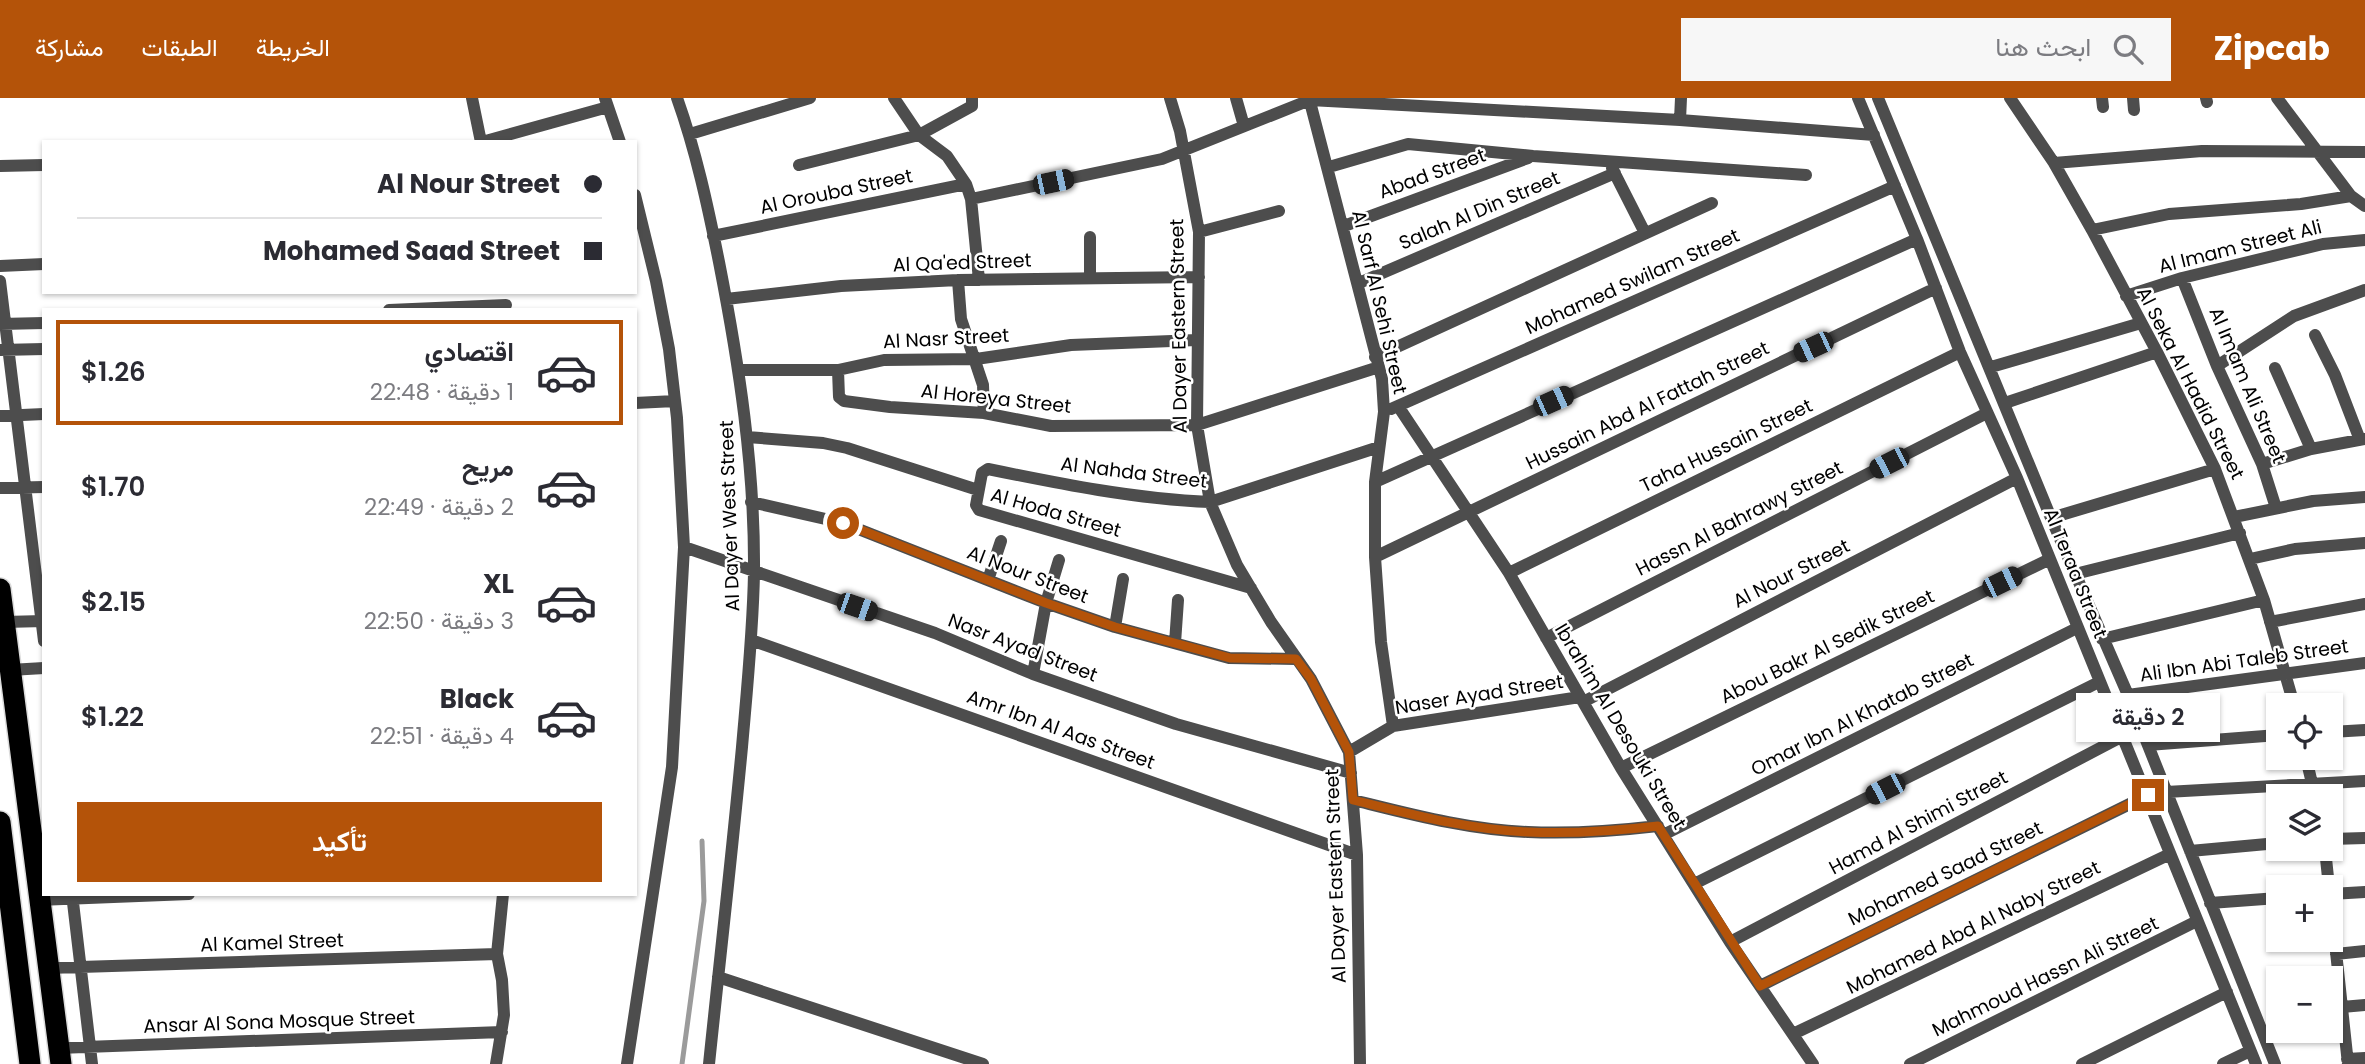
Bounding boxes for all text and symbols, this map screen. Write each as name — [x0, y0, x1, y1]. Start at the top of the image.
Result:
search box — [1681, 18, 2171, 81]
text: Zipcab — [2213, 25, 2330, 72]
text: ابحث هنا — [1995, 29, 2091, 65]
icon: search — [2109, 30, 2147, 68]
text: مشاركة — [35, 31, 103, 64]
text: الطبقات — [141, 31, 218, 64]
text: الخريطة — [256, 31, 330, 64]
street label: Abad Street — [1375, 142, 1490, 205]
street label: Al Orouba Street — [757, 162, 915, 221]
street label: Salah Al Din Street — [1395, 164, 1564, 257]
text: Al Nour Street — [377, 166, 560, 202]
car — [1031, 167, 1076, 197]
street label: Al Sarf Al Sehi Street — [1345, 207, 1414, 397]
street label: Al Imam Street Ali — [2156, 213, 2324, 280]
street label: Al Dayer Eastern Street — [1163, 218, 1194, 434]
street label: Mohamed Swilam Street — [1521, 222, 1744, 341]
text: Mohamed Saad Street — [263, 233, 560, 269]
street label: Al Qa'ed Street — [892, 247, 1032, 278]
street label: Al Seka Al Hadid Street — [2130, 282, 2251, 484]
street label: Al Imam Ali Street — [2202, 303, 2293, 467]
street label: Al Nasr Street — [882, 322, 1010, 355]
car — [1790, 329, 1837, 365]
text: اقتصادي — [425, 334, 514, 370]
street label: Hussain Abd Al Fattah Street — [1521, 335, 1774, 476]
icon: car — [535, 341, 598, 404]
text: $1.26 — [81, 354, 146, 390]
text: 1 دقيقة · 22:48 — [370, 376, 514, 408]
street label: Al Horeya Street — [919, 377, 1073, 420]
car — [1530, 383, 1577, 419]
street label: Taha Hussain Street — [1635, 392, 1817, 499]
street label: Al Dayer West Street — [713, 420, 746, 612]
car — [1866, 444, 1913, 482]
text: مريح — [462, 449, 514, 485]
street label: Al Nahda Street — [1059, 450, 1209, 495]
street label: Hassn Al Bahrawy Street — [1631, 454, 1848, 582]
icon: car — [535, 456, 598, 519]
text: $1.70 — [81, 469, 145, 505]
street label: Al Hoda Street — [988, 481, 1124, 544]
text: 2 دقيقة · 22:49 — [364, 491, 514, 523]
street label: Al Teraa Street — [2037, 504, 2114, 642]
route start — [827, 507, 859, 539]
street label: Al Nour Street — [1728, 532, 1854, 615]
street label: Al Nour Street — [963, 539, 1092, 610]
car — [1979, 563, 2026, 601]
text: XL — [483, 566, 514, 602]
icon: car — [535, 571, 598, 634]
street label: Abou Bakr Al Sedik Street — [1716, 583, 1939, 710]
text: $2.15 — [81, 584, 146, 620]
car — [834, 590, 881, 624]
text: 3 دقيقة · 22:50 — [364, 605, 514, 637]
street label: Nasr Ayad Street — [944, 607, 1102, 688]
street label: Ibrahim Al Desouki Street — [1548, 618, 1693, 834]
street label: Ali Ibn Abi Taleb Street — [2138, 632, 2350, 689]
street label: Omar Ibn Al Khatab Street — [1746, 646, 1978, 782]
street label: Naser Ayad Street — [1393, 668, 1565, 721]
text: Black — [440, 681, 514, 717]
street label: Amr Ibn Al Aas Street — [963, 683, 1159, 776]
icon: car — [535, 686, 598, 749]
map controls — [2266, 693, 2343, 1043]
button: locate — [2266, 693, 2343, 770]
callout: 2 دقيقة — [2076, 694, 2220, 742]
text: $1.22 — [81, 699, 144, 735]
text: 2 دقيقة — [2112, 701, 2184, 733]
text: 4 دقيقة · 22:51 — [370, 720, 514, 752]
street label: Hamd Al Shimi Street — [1824, 764, 2012, 881]
street label: Al Dayer Eastern Street — [1318, 768, 1353, 984]
car — [1862, 770, 1909, 808]
route end — [2132, 779, 2164, 811]
button: layers — [2266, 784, 2343, 861]
button: تأكيد — [77, 802, 602, 882]
street label: Mohamed Saad Street — [1843, 815, 2047, 932]
street label: Mohamed Abd Al Naby Street — [1842, 854, 2105, 1001]
button: + — [2266, 875, 2343, 952]
street label: Mahmoud Hassn Ali Street — [1927, 910, 2163, 1043]
street label: Al Kamel Street — [200, 927, 344, 958]
button: − — [2266, 966, 2343, 1043]
street label: Ansar Al Sona Mosque Street — [143, 1003, 415, 1040]

